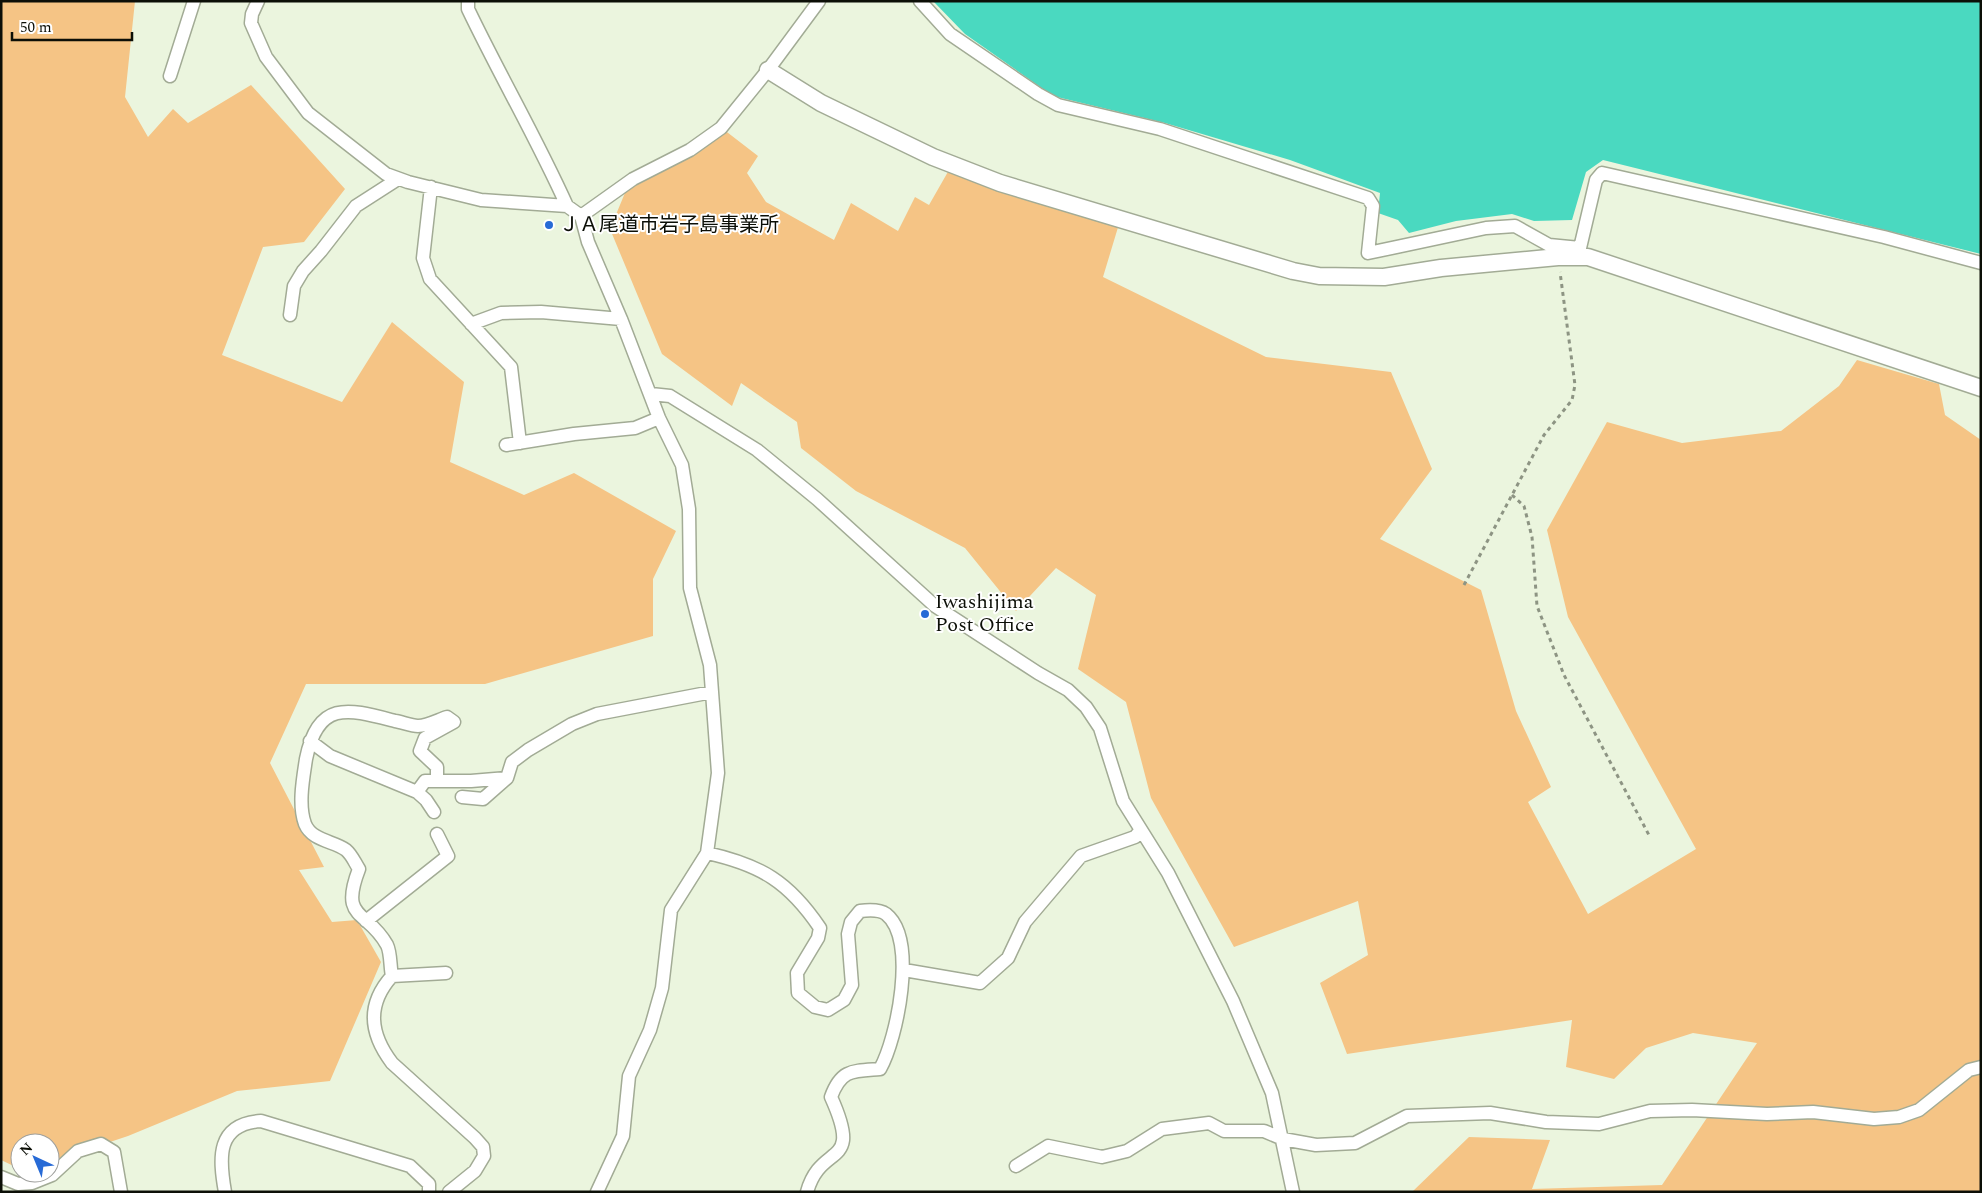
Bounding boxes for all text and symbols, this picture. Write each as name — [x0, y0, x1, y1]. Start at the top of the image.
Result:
scale bar — [12, 10, 132, 42]
text: 50 m — [20, 16, 52, 39]
place label: ＪＡ尾道市岩子島事業所 — [559, 210, 779, 240]
marker: ＪＡ尾道市岩子島事業所 — [543, 219, 555, 231]
place label: Iwashijima Post Office — [935, 587, 1034, 640]
marker: Iwashijima Post Office — [919, 608, 931, 620]
north arrow — [10, 1133, 60, 1183]
text: N — [15, 1137, 38, 1161]

